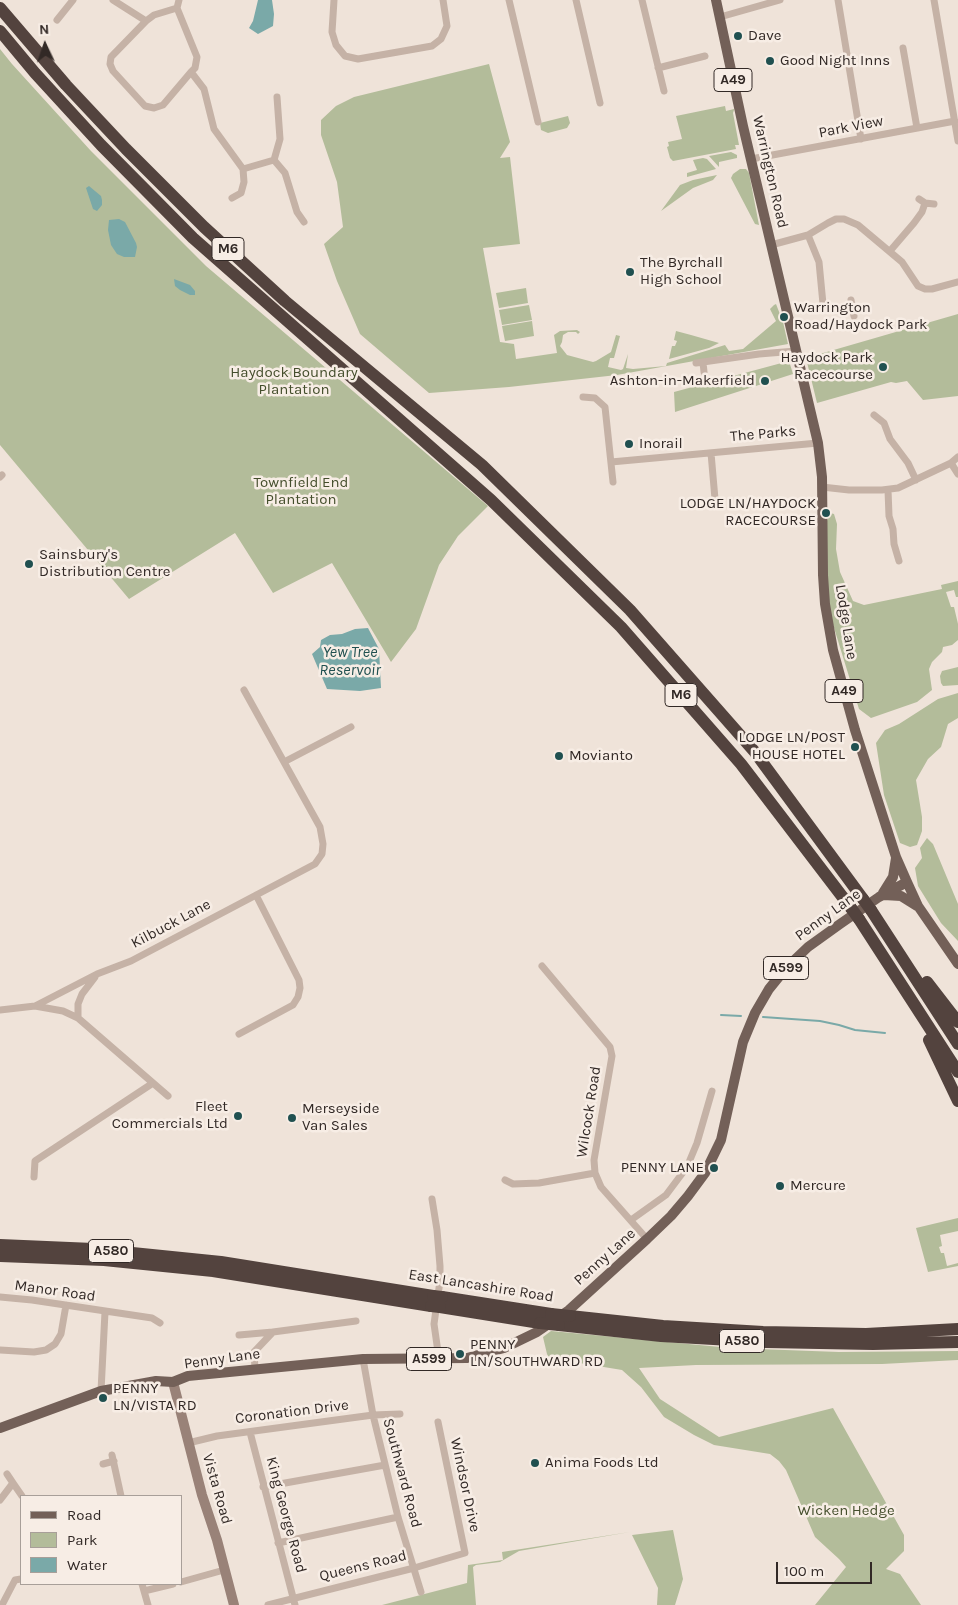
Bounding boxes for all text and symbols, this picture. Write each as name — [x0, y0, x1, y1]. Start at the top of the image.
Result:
north arrow — [20, 20, 70, 70]
text: N — [39, 21, 50, 38]
place label: Dave — [748, 27, 781, 45]
marker: Dave — [732, 30, 744, 42]
place label: Good Night Inns — [780, 52, 890, 70]
marker: Good Night Inns — [764, 55, 776, 67]
road number: A49 — [714, 68, 752, 92]
street label: Park View — [817, 112, 885, 142]
street label: Warrington Road — [748, 114, 792, 230]
road number: M6 — [212, 238, 244, 260]
place label: The Byrchall High School — [640, 254, 723, 289]
marker: The Byrchall High School — [624, 266, 636, 278]
place label: Warrington Road/Haydock Park — [794, 299, 928, 334]
marker: Warrington Road/Haydock Park — [778, 311, 790, 323]
place label: Haydock Park Racecourse — [780, 349, 873, 384]
marker: Haydock Park Racecourse — [877, 361, 889, 373]
park label: Haydock Boundary Plantation — [230, 364, 358, 399]
place label: Ashton-in-Makerfield — [610, 372, 755, 390]
marker: Ashton-in-Makerfield — [759, 375, 771, 387]
street label: The Parks — [729, 422, 797, 446]
place label: Inorail — [639, 435, 683, 453]
marker: Inorail — [623, 438, 635, 450]
park label: Townfield End Plantation — [254, 474, 348, 509]
place label: LODGE LN/HAYDOCK RACECOURSE — [680, 495, 816, 530]
marker: LODGE LN/HAYDOCK RACECOURSE — [820, 507, 832, 519]
place label: Sainsbury's Distribution Centre — [39, 546, 170, 581]
marker: Sainsbury's Distribution Centre — [23, 558, 35, 570]
street label: Lodge Lane — [831, 583, 861, 661]
water label: Yew Tree Reservoir — [319, 642, 381, 680]
road number: A49 — [825, 679, 863, 702]
road number: M6 — [665, 684, 697, 706]
place label: LODGE LN/POST HOUSE HOTEL — [738, 729, 845, 764]
marker: LODGE LN/POST HOUSE HOTEL — [849, 741, 861, 753]
place label: Movianto — [569, 747, 633, 765]
marker: Movianto — [553, 750, 565, 762]
street label: Penny Lane — [792, 885, 864, 945]
street label: Kilbuck Lane — [128, 896, 214, 952]
road number: A599 — [764, 956, 808, 980]
street label: Wilcock Road — [573, 1065, 605, 1159]
place label: Fleet Commercials Ltd — [112, 1098, 228, 1133]
place label: Merseyside Van Sales — [302, 1100, 379, 1135]
marker: Fleet Commercials Ltd — [232, 1110, 244, 1122]
marker: Merseyside Van Sales — [286, 1112, 298, 1124]
place label: PENNY LANE — [621, 1159, 704, 1177]
marker: PENNY LANE — [708, 1162, 720, 1174]
place label: Mercure — [790, 1177, 846, 1195]
marker: Mercure — [774, 1180, 786, 1192]
street label: Penny Lane — [570, 1225, 640, 1289]
road number: A580 — [88, 1240, 134, 1262]
street label: East Lancashire Road — [407, 1266, 555, 1306]
street label: Manor Road — [13, 1276, 97, 1306]
road number: A580 — [720, 1330, 764, 1352]
place label: PENNY LN/SOUTHWARD RD — [470, 1336, 603, 1371]
street label: Penny Lane — [183, 1345, 261, 1373]
road number: A599 — [406, 1348, 452, 1370]
marker: PENNY LN/SOUTHWARD RD — [454, 1348, 466, 1360]
place label: PENNY LN/VISTA RD — [113, 1380, 197, 1415]
marker: PENNY LN/VISTA RD — [97, 1392, 109, 1404]
street label: Coronation Drive — [234, 1396, 350, 1428]
street label: Southward Road — [379, 1416, 425, 1530]
street label: Windsor Drive — [446, 1436, 484, 1534]
street label: Vista Road — [198, 1452, 236, 1526]
place label: Anima Foods Ltd — [545, 1454, 659, 1472]
street label: King George Road — [262, 1455, 310, 1575]
marker: Anima Foods Ltd — [529, 1457, 541, 1469]
legend — [20, 1495, 182, 1585]
park label: Wicken Hedge — [797, 1502, 895, 1520]
text: Road — [67, 1506, 102, 1524]
text: Park — [67, 1531, 97, 1549]
street label: Queens Road — [318, 1546, 408, 1586]
scale bar — [778, 1552, 874, 1584]
text: Water — [67, 1556, 107, 1574]
text: 100 m — [784, 1562, 824, 1580]

